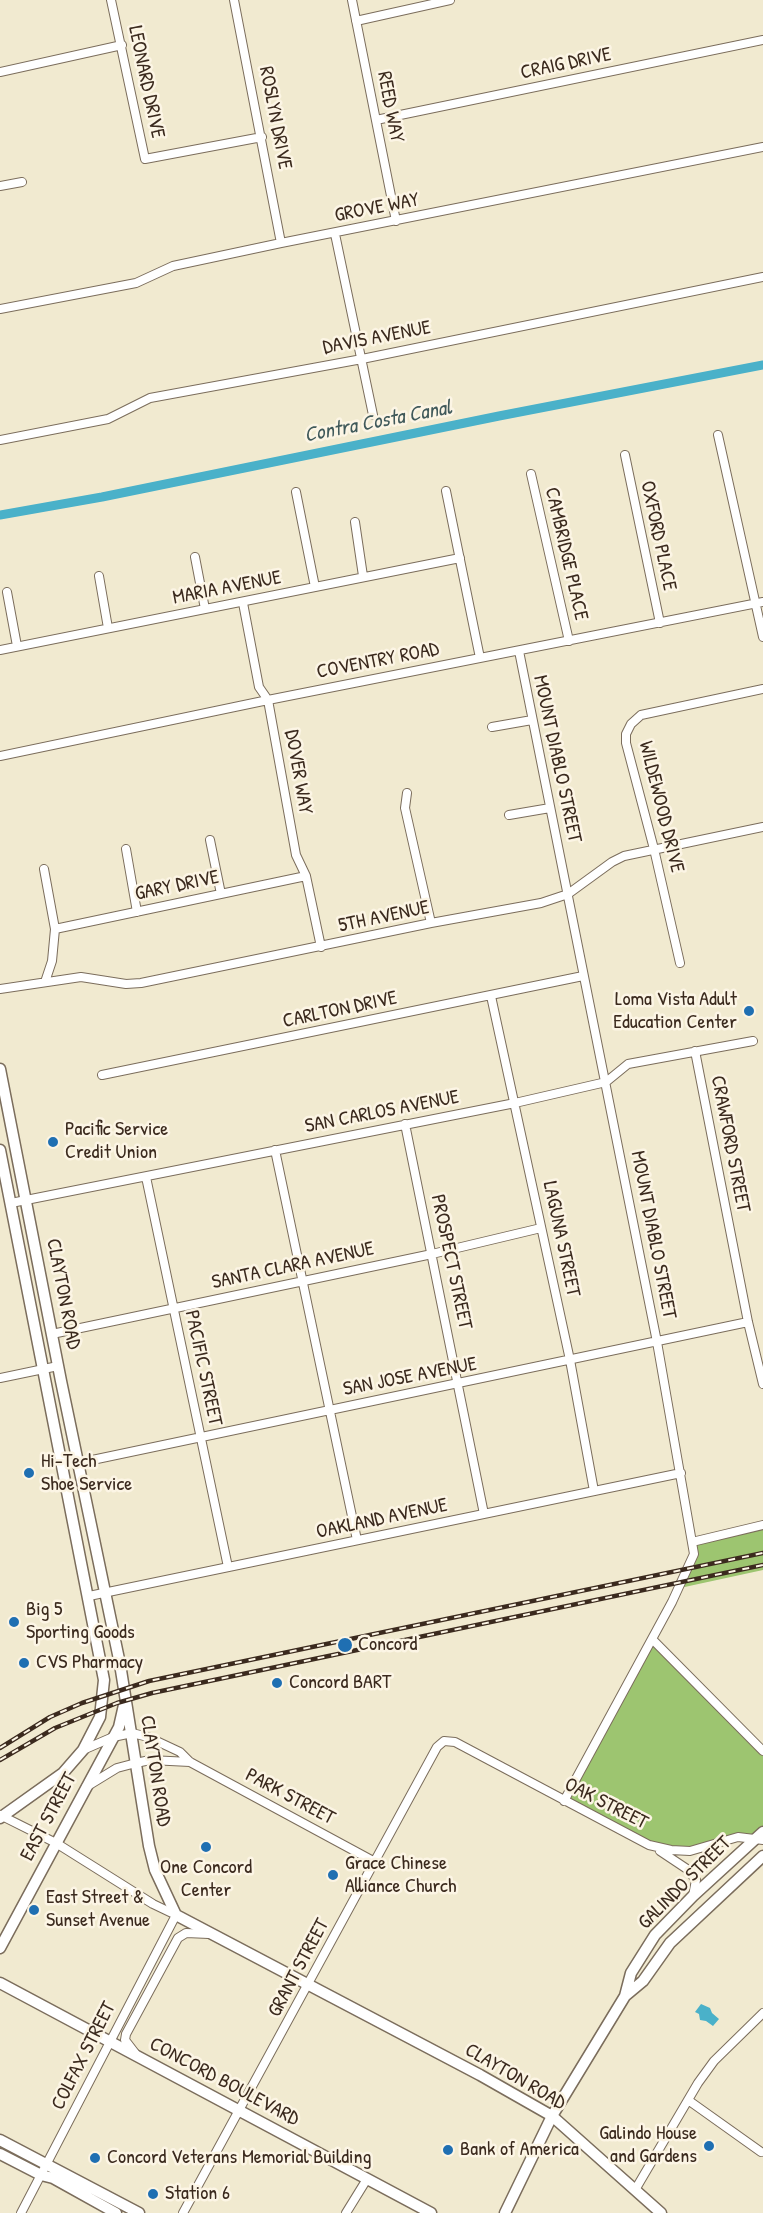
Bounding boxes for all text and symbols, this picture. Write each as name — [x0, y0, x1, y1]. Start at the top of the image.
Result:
street label: LEONARD DRIVE — [122, 24, 170, 140]
street label: CRAIG DRIVE — [518, 43, 614, 85]
street label: ROSLYN DRIVE — [253, 65, 297, 171]
street label: REED WAY — [371, 69, 409, 145]
street label: GROVE WAY — [333, 188, 421, 228]
street label: DAVIS AVENUE — [321, 316, 433, 360]
water label: Contra Costa Canal — [302, 395, 454, 449]
street label: OXFORD PLACE — [635, 479, 681, 593]
street label: CAMBRIDGE PLACE — [539, 485, 593, 623]
street label: MARIA AVENUE — [171, 566, 283, 610]
street label: COVENTRY ROAD — [315, 637, 441, 685]
street label: MOUNT DIABLO STREET — [528, 673, 586, 845]
street label: DOVER WAY — [279, 728, 317, 816]
street label: WILDEWOOD DRIVE — [633, 739, 689, 875]
street label: GARY DRIVE — [133, 865, 221, 907]
street label: 5TH AVENUE — [336, 896, 432, 938]
street label: CARLTON DRIVE — [281, 986, 399, 1034]
place label: Loma Vista Adult Education Center — [613, 988, 737, 1035]
marker: Loma Vista Adult Education Center — [742, 1004, 756, 1018]
street label: CRAWFORD STREET — [705, 1074, 755, 1214]
street label: SAN CARLOS AVENUE — [303, 1085, 461, 1139]
place label: Pacific Service Credit Union — [65, 1118, 168, 1165]
marker: Pacific Service Credit Union — [46, 1135, 60, 1149]
street label: MOUNT DIABLO STREET — [625, 1149, 681, 1321]
street label: LAGUNA STREET — [537, 1179, 585, 1299]
street label: PROSPECT STREET — [425, 1192, 477, 1332]
street label: CLAYTON ROAD — [41, 1237, 85, 1351]
street label: SANTA CLARA AVENUE — [210, 1237, 376, 1295]
street label: PACIFIC STREET — [179, 1308, 227, 1428]
street label: SAN JOSE AVENUE — [341, 1352, 479, 1402]
place label: Hi-Tech Shoe Service — [41, 1450, 132, 1497]
marker: Hi-Tech Shoe Service — [22, 1466, 36, 1480]
street label: OAKLAND AVENUE — [314, 1493, 450, 1545]
place label: Big 5 Sporting Goods — [26, 1598, 135, 1645]
marker: Big 5 Sporting Goods — [7, 1615, 21, 1629]
place label: Concord — [358, 1633, 417, 1657]
marker: Concord — [336, 1636, 354, 1654]
place label: CVS Pharmacy — [36, 1651, 143, 1675]
marker: CVS Pharmacy — [17, 1656, 31, 1670]
place label: Concord BART — [289, 1671, 391, 1695]
marker: Concord BART — [270, 1676, 284, 1690]
street label: CLAYTON ROAD — [134, 1714, 176, 1828]
street label: PARK STREET — [241, 1763, 339, 1831]
street label: EAST STREET — [16, 1769, 82, 1865]
street label: OAK STREET — [560, 1773, 652, 1835]
street label: GALINDO STREET — [633, 1831, 737, 1935]
marker: One Concord Center — [199, 1840, 213, 1854]
place label: Grace Chinese Alliance Church — [345, 1852, 456, 1899]
place label: One Concord Center — [160, 1856, 252, 1903]
marker: Grace Chinese Alliance Church — [326, 1868, 340, 1882]
place label: East Street & Sunset Avenue — [46, 1886, 150, 1933]
marker: East Street & Sunset Avenue — [27, 1903, 41, 1917]
street label: GRANT STREET — [263, 1915, 335, 2021]
street label: COLFAX STREET — [47, 1998, 121, 2114]
street label: CONCORD BOULEVARD — [145, 2032, 303, 2132]
street label: CLAYTON ROAD — [460, 2039, 570, 2115]
place label: Galindo House and Gardens — [599, 2122, 697, 2169]
place label: Bank of America — [460, 2138, 579, 2162]
marker: Galindo House and Gardens — [702, 2139, 716, 2153]
marker: Bank of America — [441, 2143, 455, 2157]
place label: Concord Veterans Memorial Building — [107, 2146, 372, 2170]
marker: Concord Veterans Memorial Building — [88, 2151, 102, 2165]
place label: Station 6 — [165, 2182, 230, 2206]
marker: Station 6 — [146, 2187, 160, 2201]

